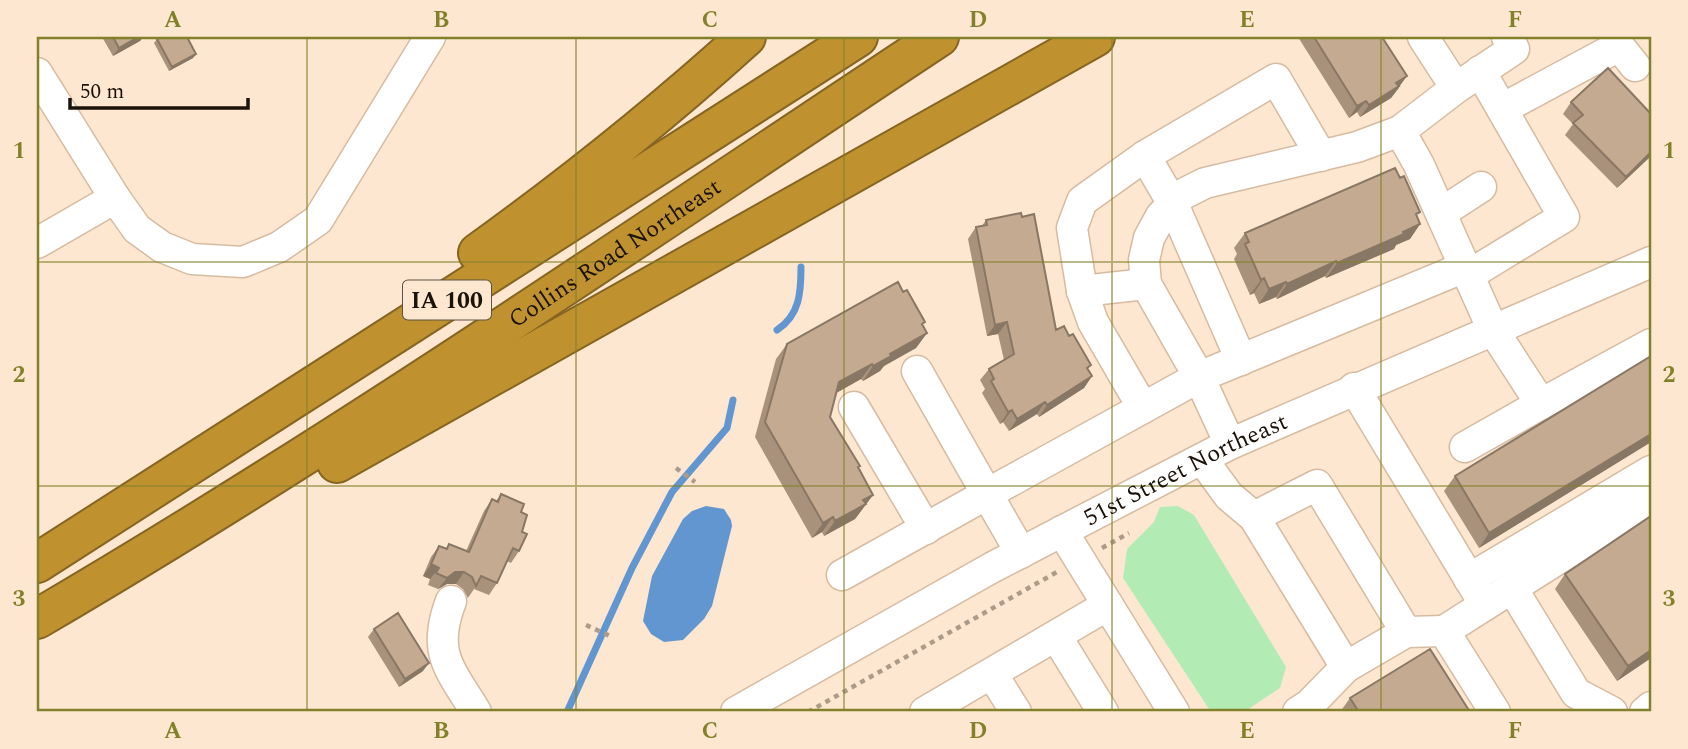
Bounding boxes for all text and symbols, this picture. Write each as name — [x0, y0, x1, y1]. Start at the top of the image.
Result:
text: A — [164, 3, 182, 38]
text: B — [433, 3, 449, 38]
text: C — [702, 3, 718, 38]
text: D — [969, 3, 987, 38]
text: E — [1239, 3, 1255, 38]
text: F — [1508, 3, 1522, 38]
scale bar — [70, 66, 248, 110]
text: 50 m — [80, 76, 124, 108]
text: 1 — [13, 134, 25, 169]
text: 1 — [1663, 134, 1675, 169]
street label: Collins Road Northeast — [502, 170, 729, 337]
road number: IA 100 — [403, 280, 491, 320]
text: 2 — [13, 358, 26, 393]
text: 2 — [1663, 358, 1676, 393]
street label: 51st Street Northeast — [1077, 404, 1293, 536]
text: 3 — [13, 582, 26, 617]
text: 3 — [1663, 582, 1676, 617]
text: A — [164, 714, 182, 749]
text: B — [433, 714, 449, 749]
text: C — [702, 714, 718, 749]
text: D — [969, 714, 987, 749]
text: E — [1239, 714, 1255, 749]
text: F — [1508, 714, 1522, 749]

